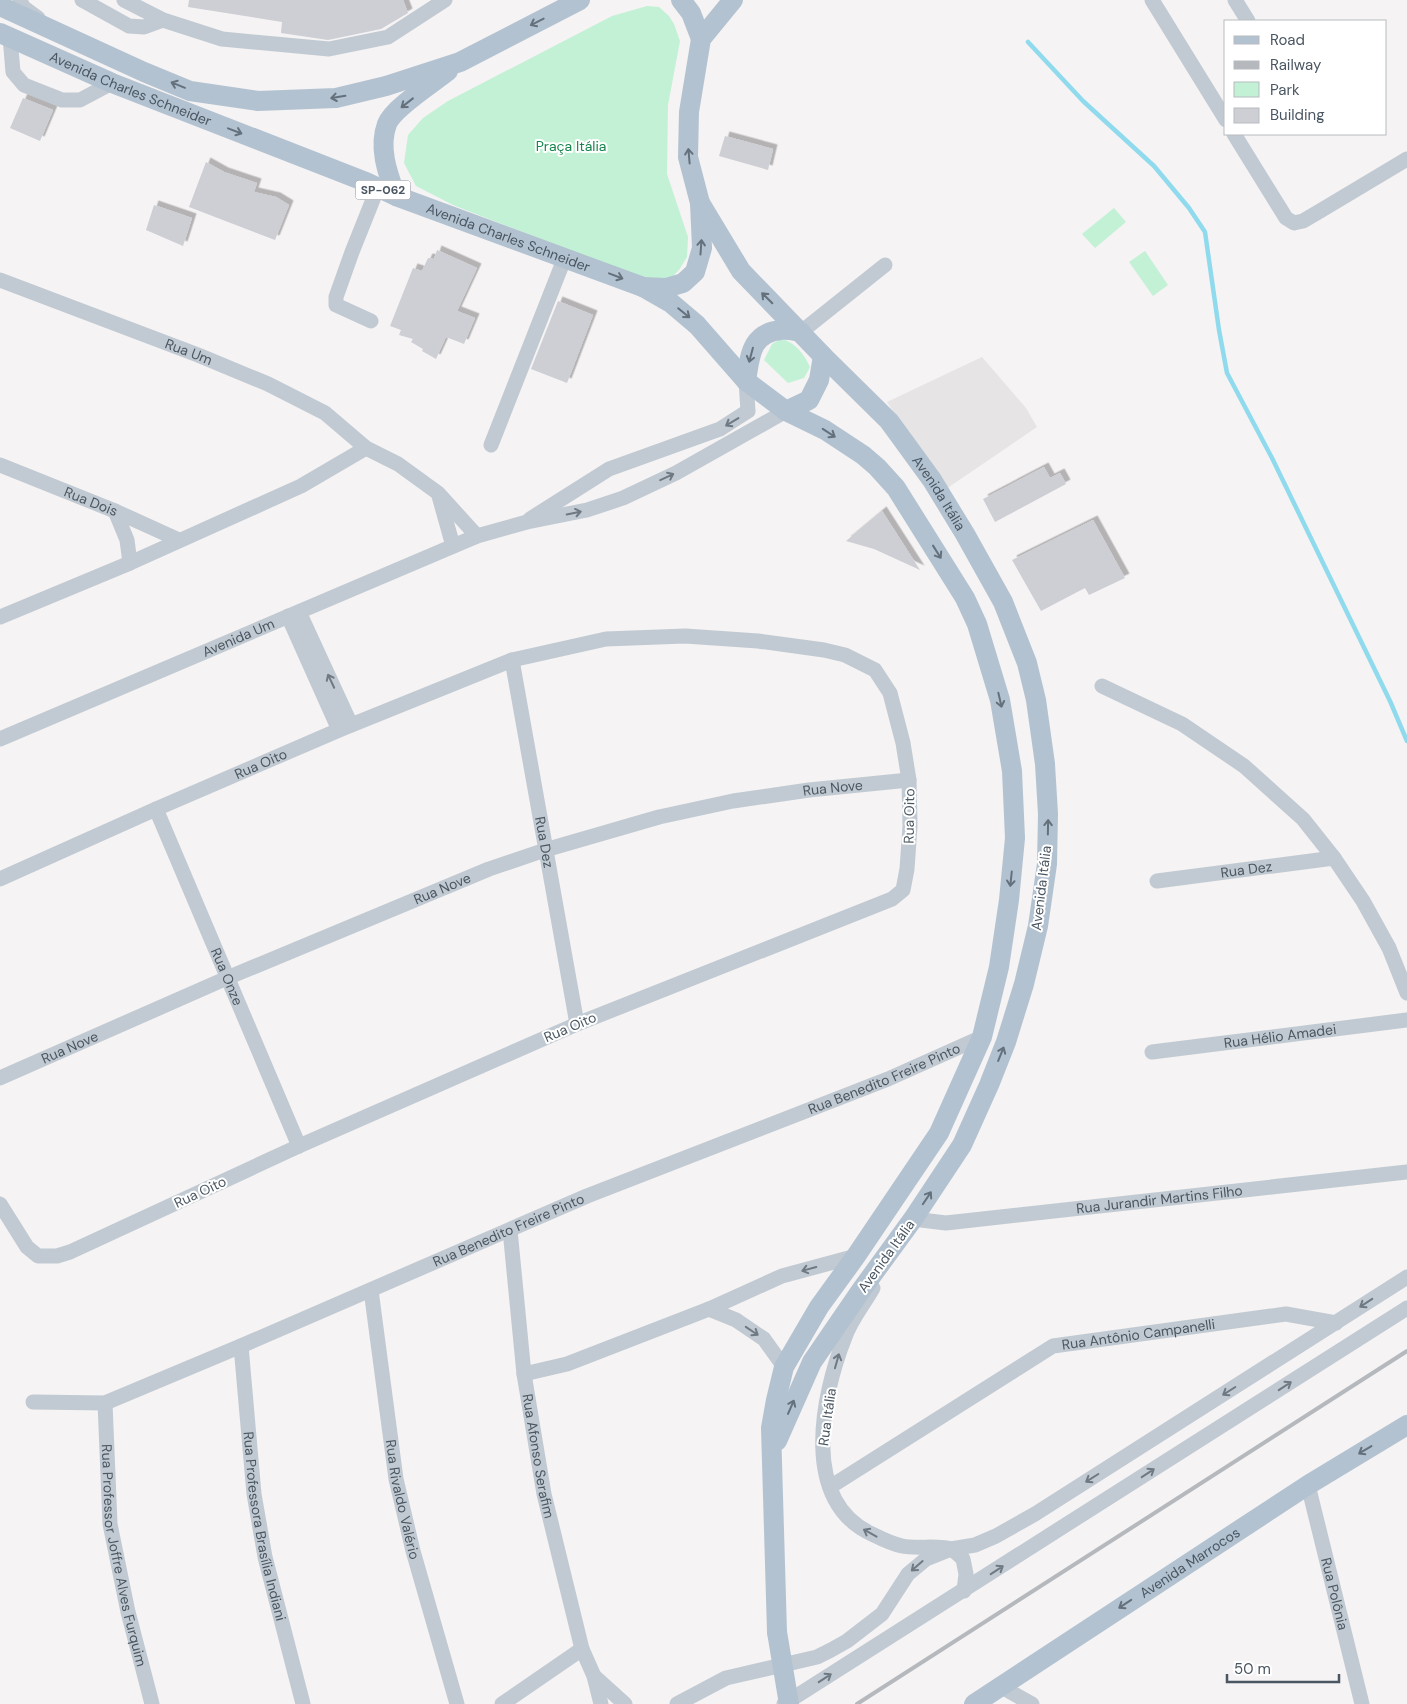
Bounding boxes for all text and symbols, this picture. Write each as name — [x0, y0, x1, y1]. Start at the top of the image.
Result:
one-way arrow — [530, 18, 545, 27]
legend — [1224, 20, 1387, 135]
text: Road — [1270, 30, 1305, 50]
street label: Avenida Charles Schneider — [47, 47, 214, 130]
text: Railway — [1270, 55, 1322, 75]
one-way arrow — [171, 80, 186, 90]
text: Park — [1270, 80, 1300, 100]
one-way arrow — [331, 92, 347, 102]
one-way arrow — [401, 97, 414, 108]
text: Building — [1270, 105, 1325, 125]
one-way arrow — [227, 127, 242, 136]
park label: Praça Itália — [536, 137, 606, 155]
one-way arrow — [684, 148, 694, 164]
road number: SP-062 — [356, 180, 410, 200]
street label: Avenida Charles Schneider — [424, 199, 593, 276]
one-way arrow — [696, 239, 706, 255]
one-way arrow — [608, 272, 623, 281]
one-way arrow — [761, 291, 773, 304]
one-way arrow — [677, 308, 690, 319]
street label: Rua Um — [163, 334, 215, 369]
one-way arrow — [746, 346, 756, 362]
one-way arrow — [725, 417, 739, 427]
one-way arrow — [822, 428, 836, 438]
street label: Avenida Itália — [908, 452, 970, 534]
one-way arrow — [659, 472, 674, 481]
street label: Rua Dois — [62, 483, 120, 520]
one-way arrow — [566, 508, 582, 517]
one-way arrow — [932, 544, 942, 558]
street label: Avenida Um — [199, 614, 277, 661]
one-way arrow — [325, 674, 335, 689]
one-way arrow — [996, 692, 1005, 708]
street label: Rua Oito — [232, 745, 290, 783]
street label: Rua Nove — [801, 776, 864, 800]
street label: Rua Oito — [900, 788, 918, 844]
street label: Rua Dez — [531, 815, 558, 869]
one-way arrow — [1043, 820, 1053, 836]
street label: Avenida Itália — [1027, 844, 1055, 932]
street label: Rua Dez — [1219, 857, 1273, 882]
street label: Rua Nove — [411, 869, 473, 908]
one-way arrow — [1006, 871, 1016, 887]
street label: Rua Onze — [207, 945, 247, 1008]
street label: Rua Oito — [541, 1008, 599, 1046]
street label: Rua Hélio Amadei — [1223, 1020, 1337, 1052]
street label: Rua Nove — [38, 1027, 101, 1068]
street label: Rua Benedito Freire Pinto — [805, 1039, 963, 1118]
one-way arrow — [997, 1047, 1006, 1062]
street label: Rua Oito — [171, 1172, 229, 1212]
street label: Rua Jurandir Martins Filho — [1075, 1181, 1244, 1218]
street label: Rua Benedito Freire Pinto — [430, 1189, 587, 1271]
one-way arrow — [922, 1191, 932, 1205]
street label: Avenida Itália — [854, 1216, 918, 1296]
one-way arrow — [801, 1264, 817, 1274]
one-way arrow — [1359, 1298, 1373, 1309]
street label: Rua Antônio Campanelli — [1061, 1315, 1216, 1354]
one-way arrow — [745, 1326, 759, 1336]
one-way arrow — [833, 1353, 842, 1369]
one-way arrow — [1278, 1380, 1292, 1390]
one-way arrow — [1222, 1385, 1236, 1396]
street label: Rua Itália — [814, 1387, 840, 1447]
street label: Rua Afonso Serafim — [518, 1393, 559, 1520]
one-way arrow — [787, 1400, 797, 1415]
street label: Rua Professora Brasília Indiani — [240, 1431, 290, 1623]
street label: Rua Rivaldo Valério — [382, 1438, 424, 1562]
street label: Rua Professor Joffre Alves Furquim — [98, 1444, 151, 1668]
one-way arrow — [1359, 1446, 1373, 1456]
one-way arrow — [1141, 1468, 1155, 1478]
one-way arrow — [1085, 1473, 1099, 1483]
street label: Avenida Marrocos — [1136, 1523, 1243, 1602]
one-way arrow — [864, 1527, 878, 1537]
street label: Rua Polônia — [1317, 1556, 1352, 1632]
one-way arrow — [911, 1560, 924, 1572]
one-way arrow — [989, 1565, 1003, 1575]
one-way arrow — [1119, 1599, 1133, 1609]
scale bar — [1227, 1652, 1340, 1684]
text: 50 m — [1234, 1659, 1271, 1679]
one-way arrow — [818, 1672, 832, 1682]

